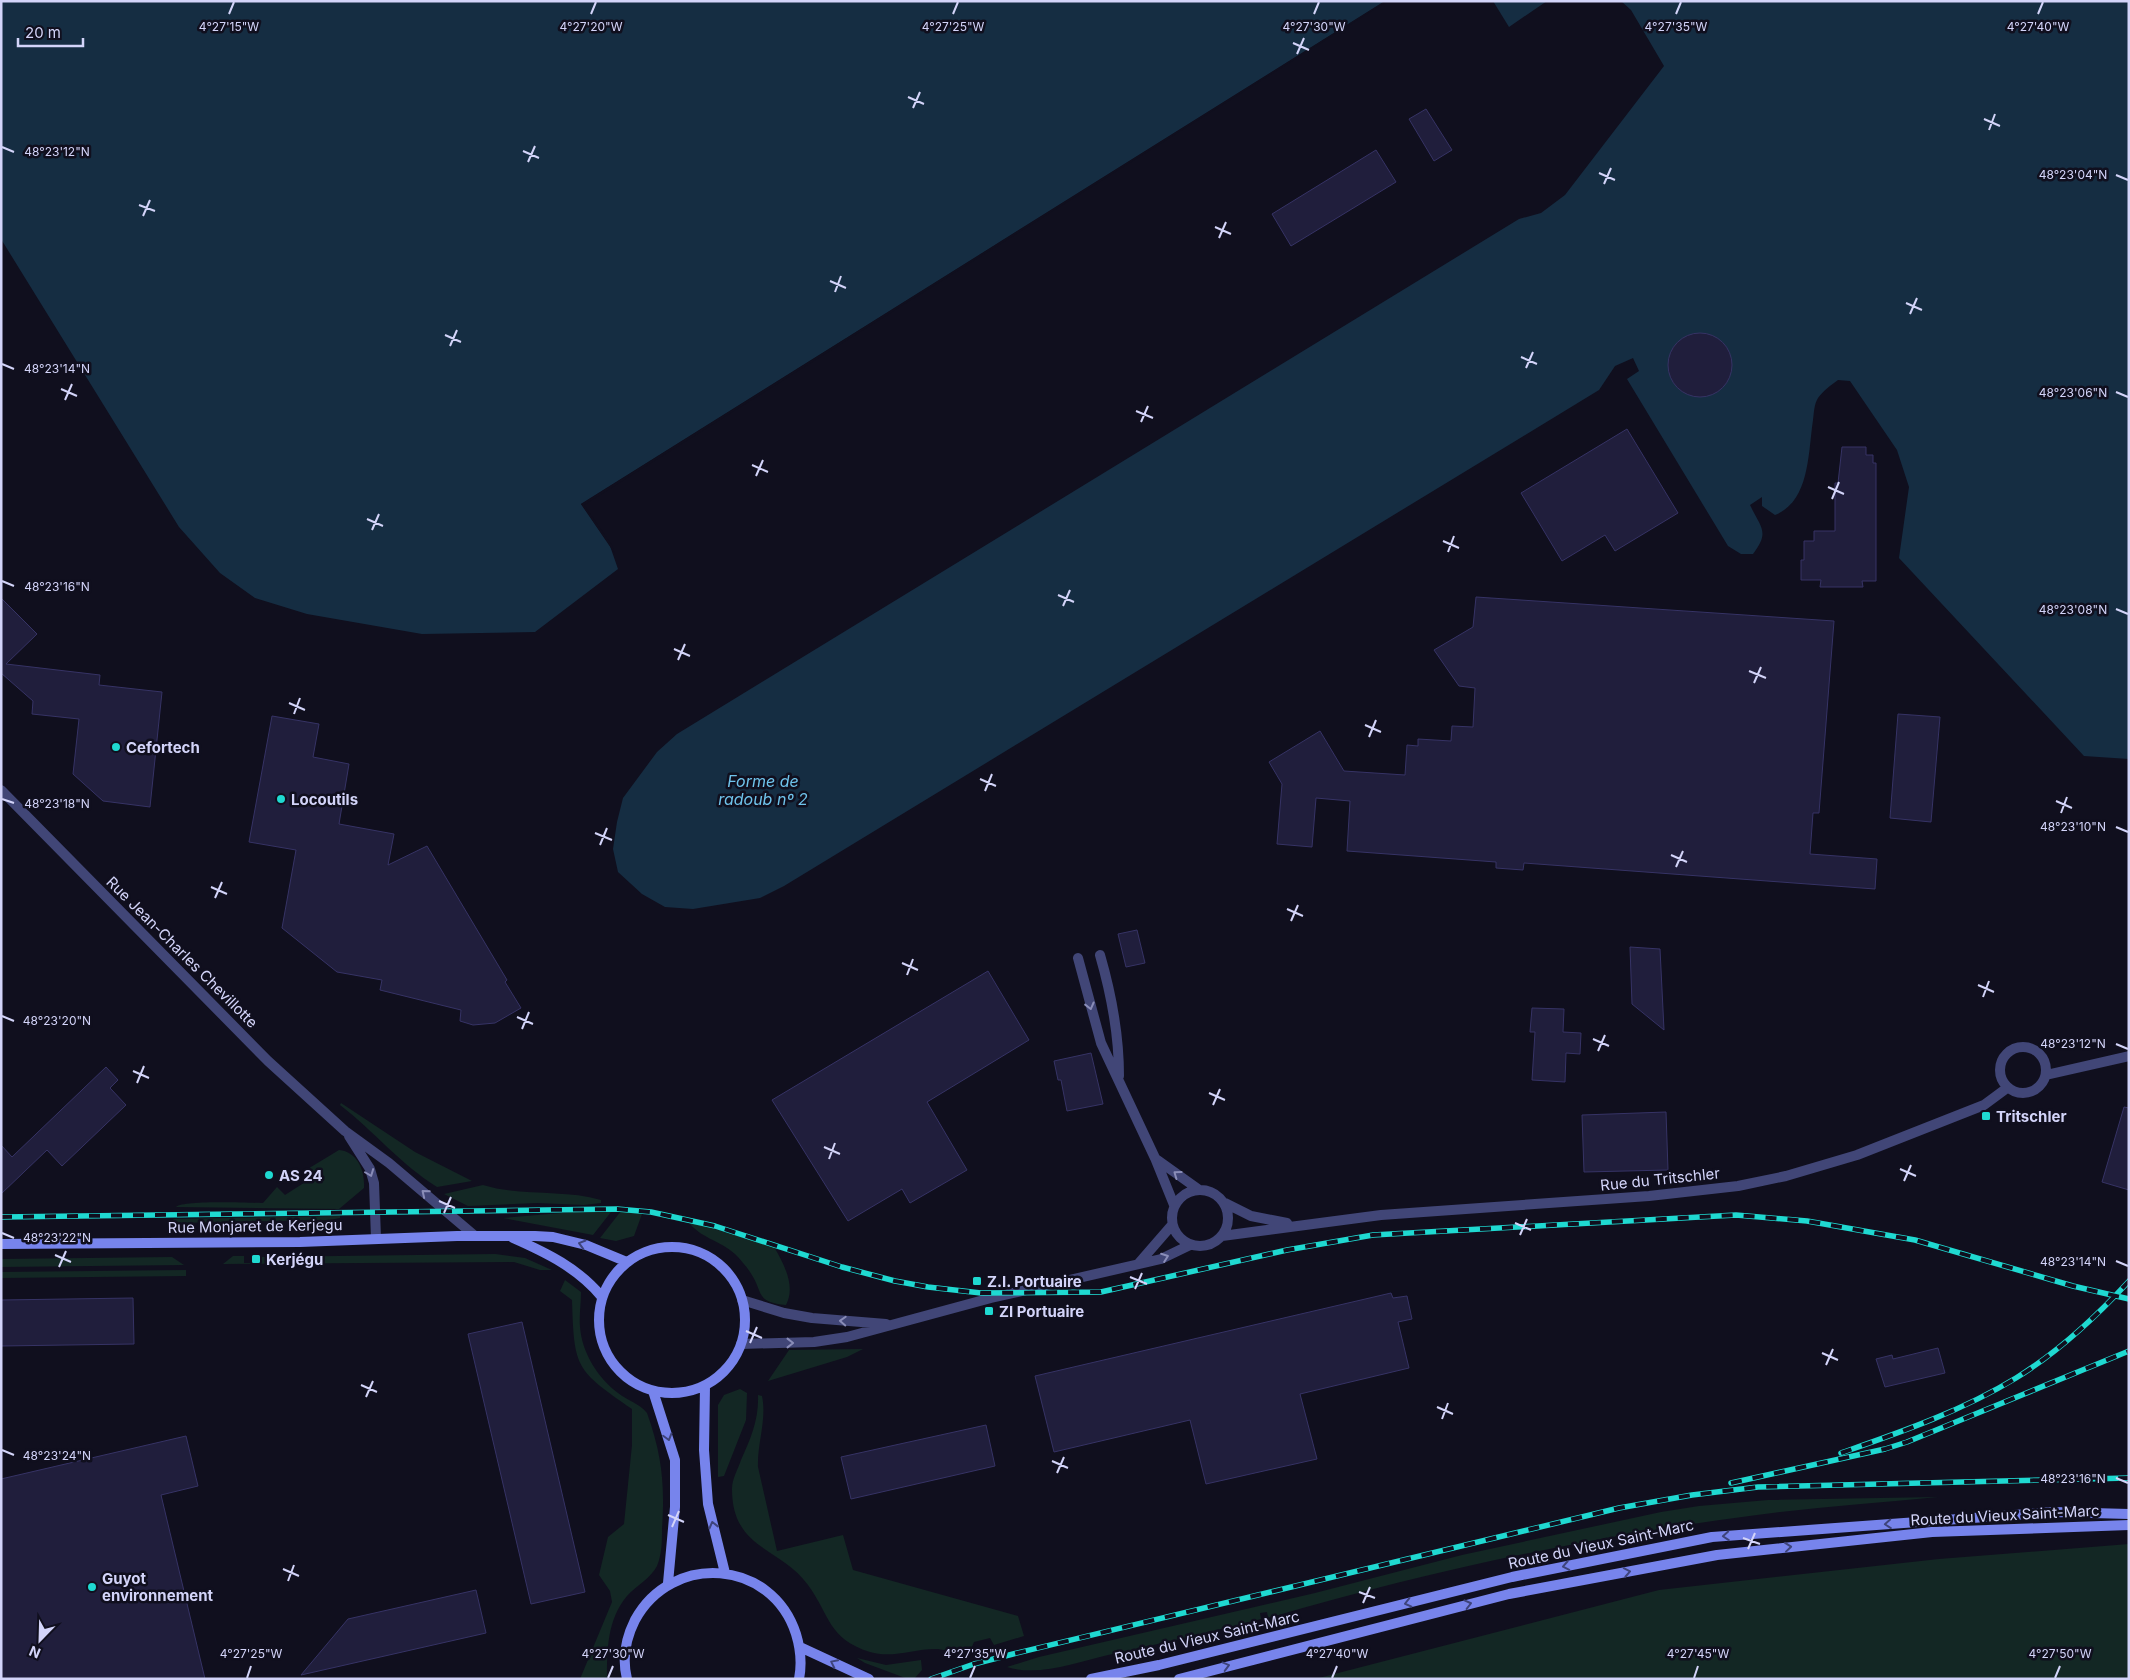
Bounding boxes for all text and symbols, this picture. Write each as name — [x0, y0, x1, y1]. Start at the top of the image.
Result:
scale bar — [18, 15, 82, 47]
text: 4°27'15"W — [199, 19, 259, 34]
text: 4°27'20"W — [560, 19, 623, 34]
text: 4°27'25"W — [922, 19, 985, 34]
text: 4°27'30"W — [1282, 19, 1346, 34]
text: 4°27'35"W — [1645, 19, 1708, 34]
text: 4°27'40"W — [2007, 19, 2070, 34]
text: 20 m — [25, 23, 61, 42]
text: 48°23'12"N — [24, 144, 90, 159]
text: 48°23'04"N — [2039, 167, 2107, 182]
text: 48°23'14"N — [24, 361, 90, 376]
text: 48°23'06"N — [2039, 385, 2107, 400]
text: 48°23'16"N — [24, 579, 90, 594]
text: 48°23'08"N — [2039, 602, 2107, 617]
place label: Cefortech — [126, 738, 200, 757]
marker: Cefortech — [110, 741, 122, 753]
water label: Forme de radoub nº 2 — [718, 771, 808, 809]
place label: Locoutils — [291, 790, 358, 809]
marker: Locoutils — [275, 793, 287, 805]
text: 48°23'18"N — [24, 796, 90, 811]
text: 48°23'10"N — [2040, 819, 2106, 834]
street label: Rue Jean-Charles Chevillotte — [102, 872, 262, 1032]
one-way arrow — [1084, 1001, 1094, 1009]
text: 48°23'20"N — [23, 1013, 91, 1028]
text: 48°23'12"N — [2040, 1036, 2106, 1051]
place label: Tritschler — [1996, 1107, 2067, 1126]
marker: Tritschler — [1980, 1110, 1992, 1122]
street label: Rue du Tritschler — [1599, 1163, 1721, 1195]
place label: AS 24 — [279, 1166, 323, 1185]
one-way arrow — [364, 1168, 375, 1177]
marker: AS 24 — [263, 1169, 275, 1181]
one-way arrow — [1173, 1171, 1183, 1180]
one-way arrow — [422, 1190, 431, 1198]
street label: Rue Monjaret de Kerjegu — [167, 1215, 343, 1237]
text: 48°23'22"N — [23, 1230, 91, 1245]
one-way arrow — [578, 1239, 586, 1250]
place label: Kerjégu — [266, 1250, 323, 1269]
marker: Kerjégu — [250, 1253, 262, 1265]
one-way arrow — [1160, 1253, 1169, 1263]
text: 48°23'14"N — [2040, 1254, 2106, 1269]
place label: Z.I. Portuaire — [987, 1272, 1082, 1291]
marker: Z.I. Portuaire — [971, 1275, 983, 1287]
place label: ZI Portuaire — [999, 1302, 1084, 1321]
marker: ZI Portuaire — [983, 1305, 995, 1317]
one-way arrow — [839, 1316, 846, 1326]
one-way arrow — [786, 1338, 794, 1348]
one-way arrow — [663, 1433, 673, 1441]
text: 48°23'24"N — [23, 1448, 91, 1463]
text: 48°23'16"N — [2040, 1471, 2106, 1486]
street label: Route du Vieux Saint-Marc — [1910, 1501, 2100, 1529]
street label: Route du Vieux Saint-Marc — [1506, 1515, 1696, 1573]
one-way arrow — [1884, 1519, 1892, 1530]
one-way arrow — [708, 1521, 719, 1530]
one-way arrow — [1722, 1530, 1730, 1541]
one-way arrow — [1784, 1542, 1792, 1553]
one-way arrow — [1562, 1561, 1571, 1571]
one-way arrow — [1623, 1567, 1632, 1577]
place label: Guyot environnement — [102, 1569, 214, 1605]
marker: Guyot environnement — [86, 1581, 98, 1593]
one-way arrow — [1404, 1597, 1413, 1608]
one-way arrow — [1463, 1600, 1471, 1610]
street label: Route du Vieux Saint-Marc — [1113, 1606, 1301, 1668]
north arrow — [15, 1615, 65, 1665]
text: N — [26, 1643, 43, 1662]
text: 4°27'25"W — [220, 1646, 283, 1661]
text: 4°27'30"W — [581, 1646, 645, 1661]
text: 4°27'35"W — [944, 1646, 1007, 1661]
text: 4°27'40"W — [1306, 1646, 1369, 1661]
text: 4°27'45"W — [1667, 1646, 1729, 1661]
text: 4°27'50"W — [2029, 1646, 2092, 1661]
one-way arrow — [831, 1660, 840, 1670]
one-way arrow — [1221, 1661, 1230, 1672]

